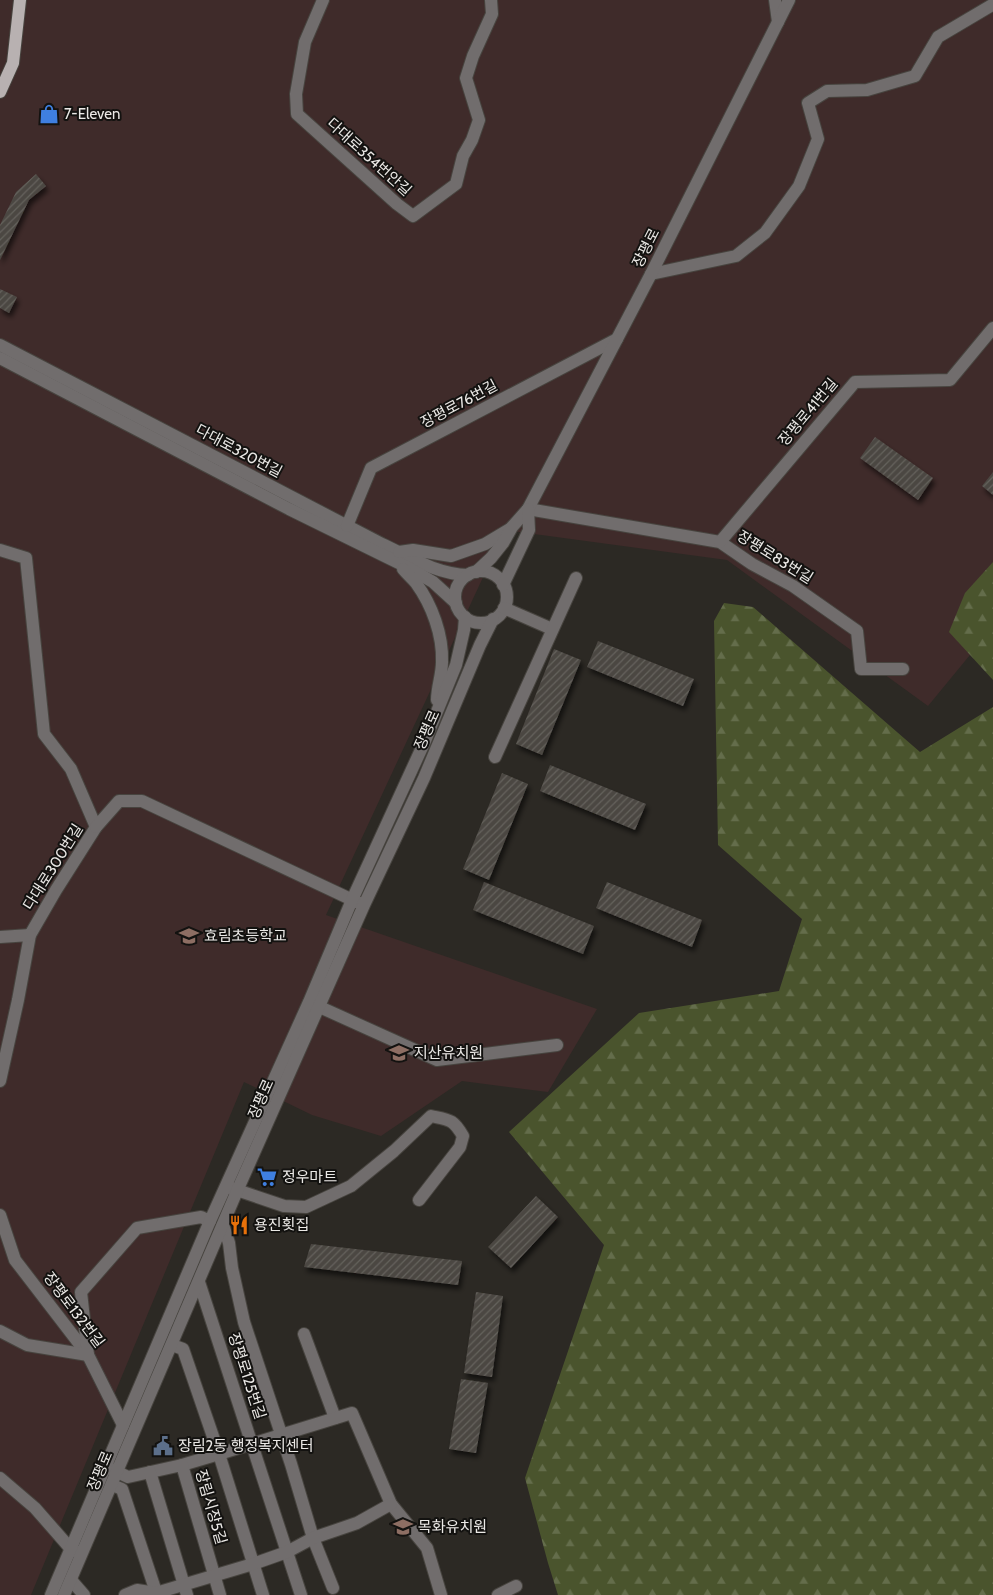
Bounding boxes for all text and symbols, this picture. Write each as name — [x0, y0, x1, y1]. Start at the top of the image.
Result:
shop icon: 7-Eleven — [38, 103, 60, 125]
place label: 7-Eleven — [64, 105, 120, 123]
street label: 다대로354번안길 — [323, 114, 415, 200]
street label: 장평로 — [629, 225, 663, 271]
street label: 장평로41번길 — [775, 375, 841, 449]
street label: 장평로76번길 — [417, 376, 501, 432]
street label: 다대로320번길 — [193, 421, 285, 481]
street label: 장평로83번길 — [734, 527, 816, 587]
street label: 장평로 — [410, 707, 444, 753]
street label: 다대로300번길 — [19, 821, 87, 913]
school or university icon: 효림초등학교 — [178, 925, 200, 947]
place label: 효림초등학교 — [204, 927, 287, 945]
school or university icon: 지산유치원 — [388, 1042, 410, 1064]
place label: 지산유치원 — [414, 1044, 483, 1062]
street label: 장평로 — [244, 1076, 278, 1122]
supermarket icon: 정우마트 — [256, 1166, 278, 1188]
place label: 정우마트 — [282, 1168, 337, 1186]
restaurant icon: 용진횟집 — [228, 1214, 250, 1236]
place label: 용진횟집 — [254, 1216, 309, 1234]
street label: 장평로132번길 — [40, 1269, 108, 1351]
street label: 장평로125번길 — [225, 1330, 269, 1422]
public building icon: 장림2동 행정복지센터 — [152, 1435, 174, 1457]
place label: 장림2동 행정복지센터 — [178, 1437, 313, 1455]
street label: 장평로 — [84, 1448, 116, 1494]
street label: 장림시장5길 — [192, 1467, 230, 1547]
school or university icon: 목화유치원 — [392, 1516, 414, 1538]
place label: 목화유치원 — [418, 1518, 487, 1536]

